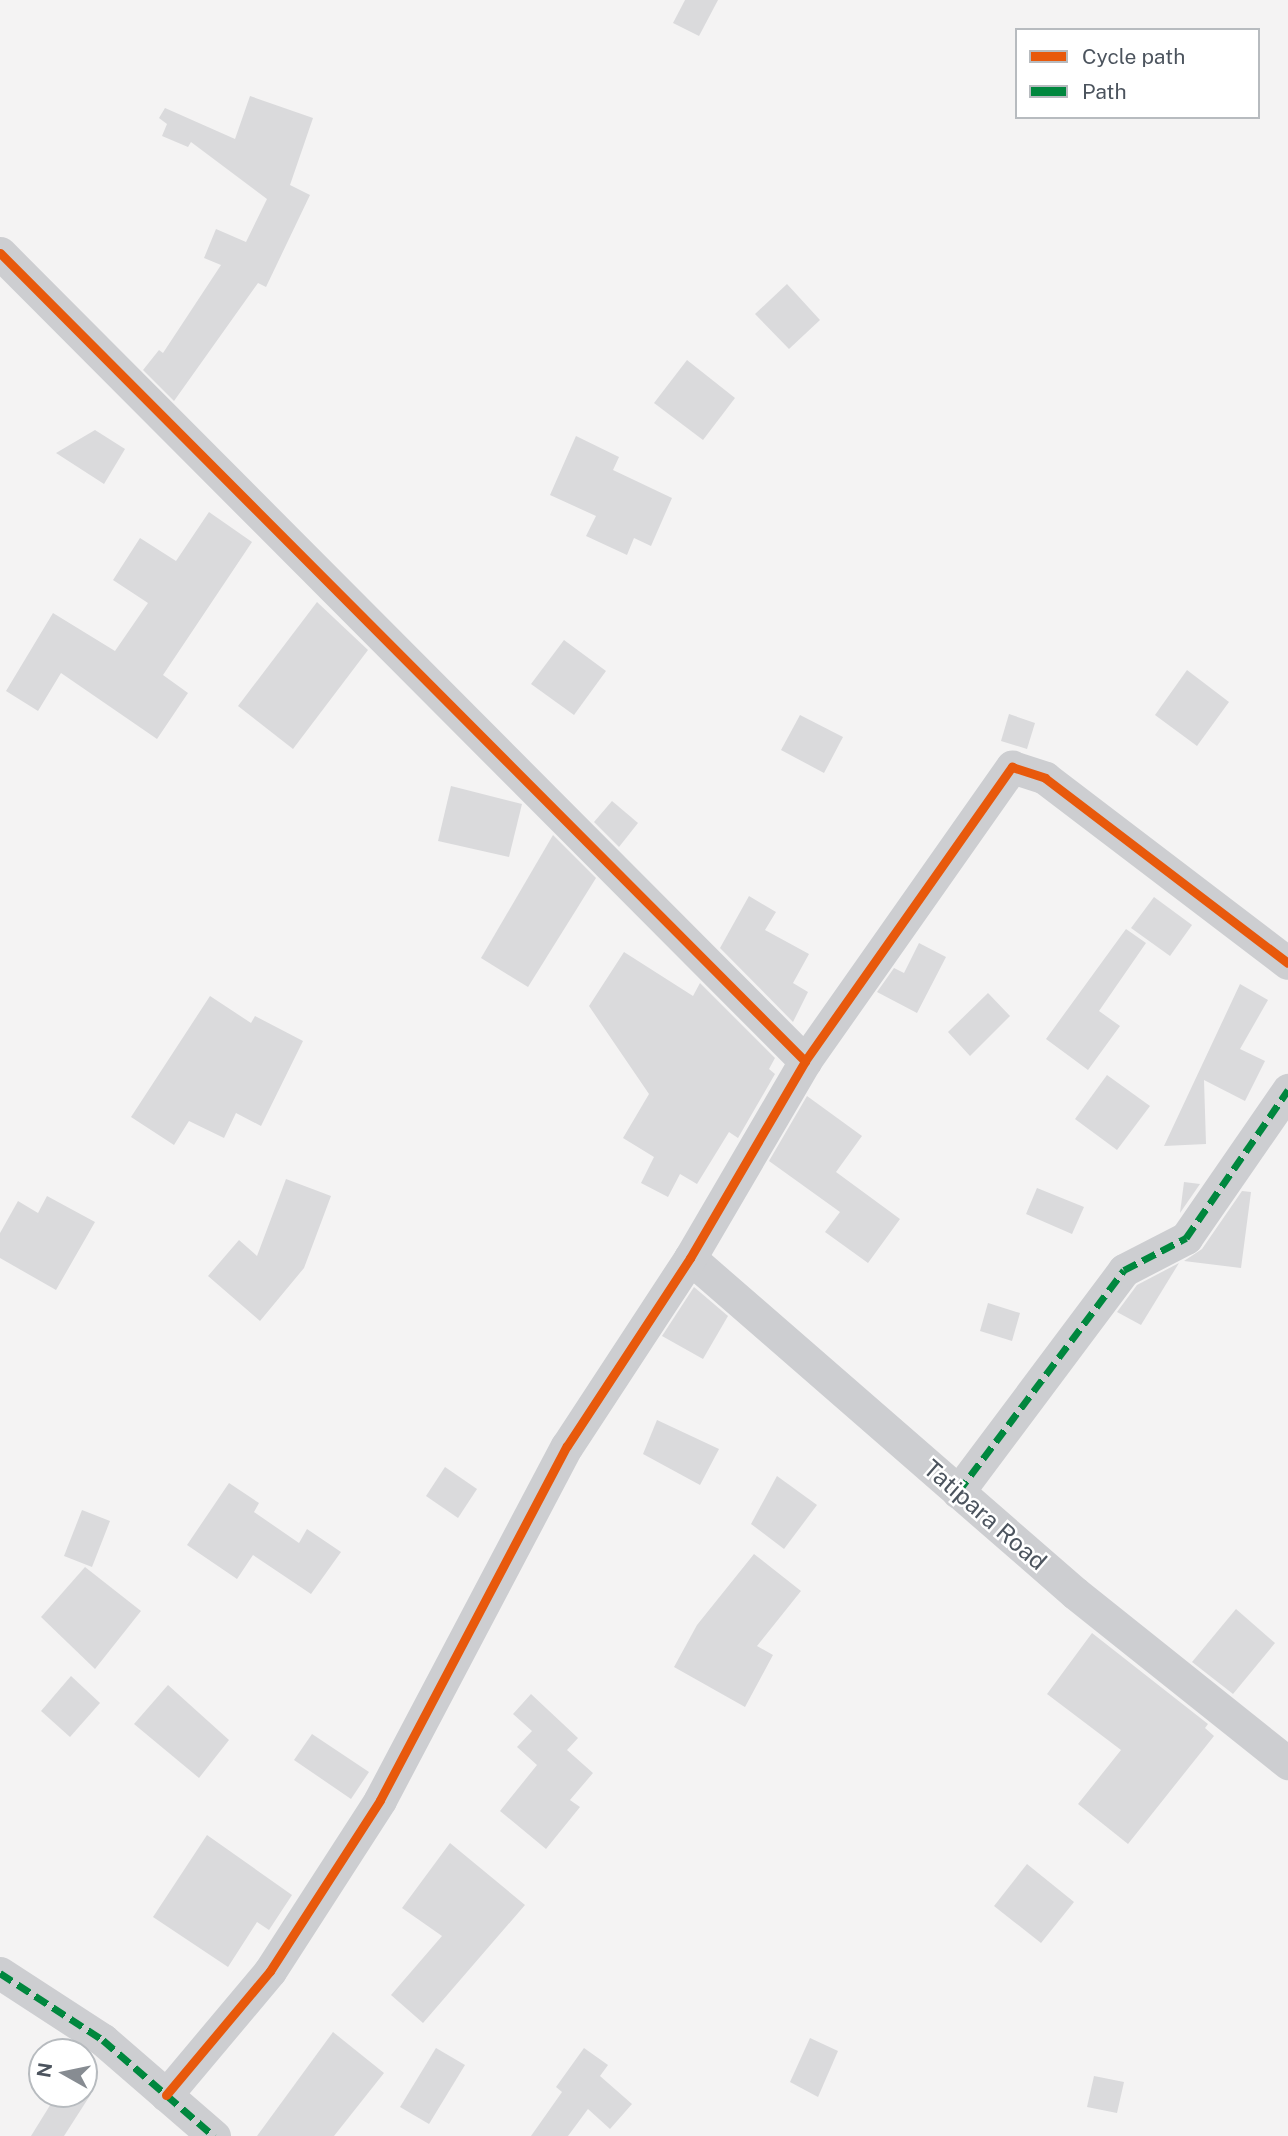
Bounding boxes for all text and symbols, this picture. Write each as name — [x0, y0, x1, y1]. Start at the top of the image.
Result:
legend — [1015, 28, 1260, 119]
text: Cycle path — [1082, 44, 1185, 69]
text: Path — [1082, 79, 1127, 104]
street label: Tatipara Road — [918, 1454, 1052, 1576]
north arrow — [28, 2038, 98, 2108]
text: N — [32, 2061, 56, 2079]

